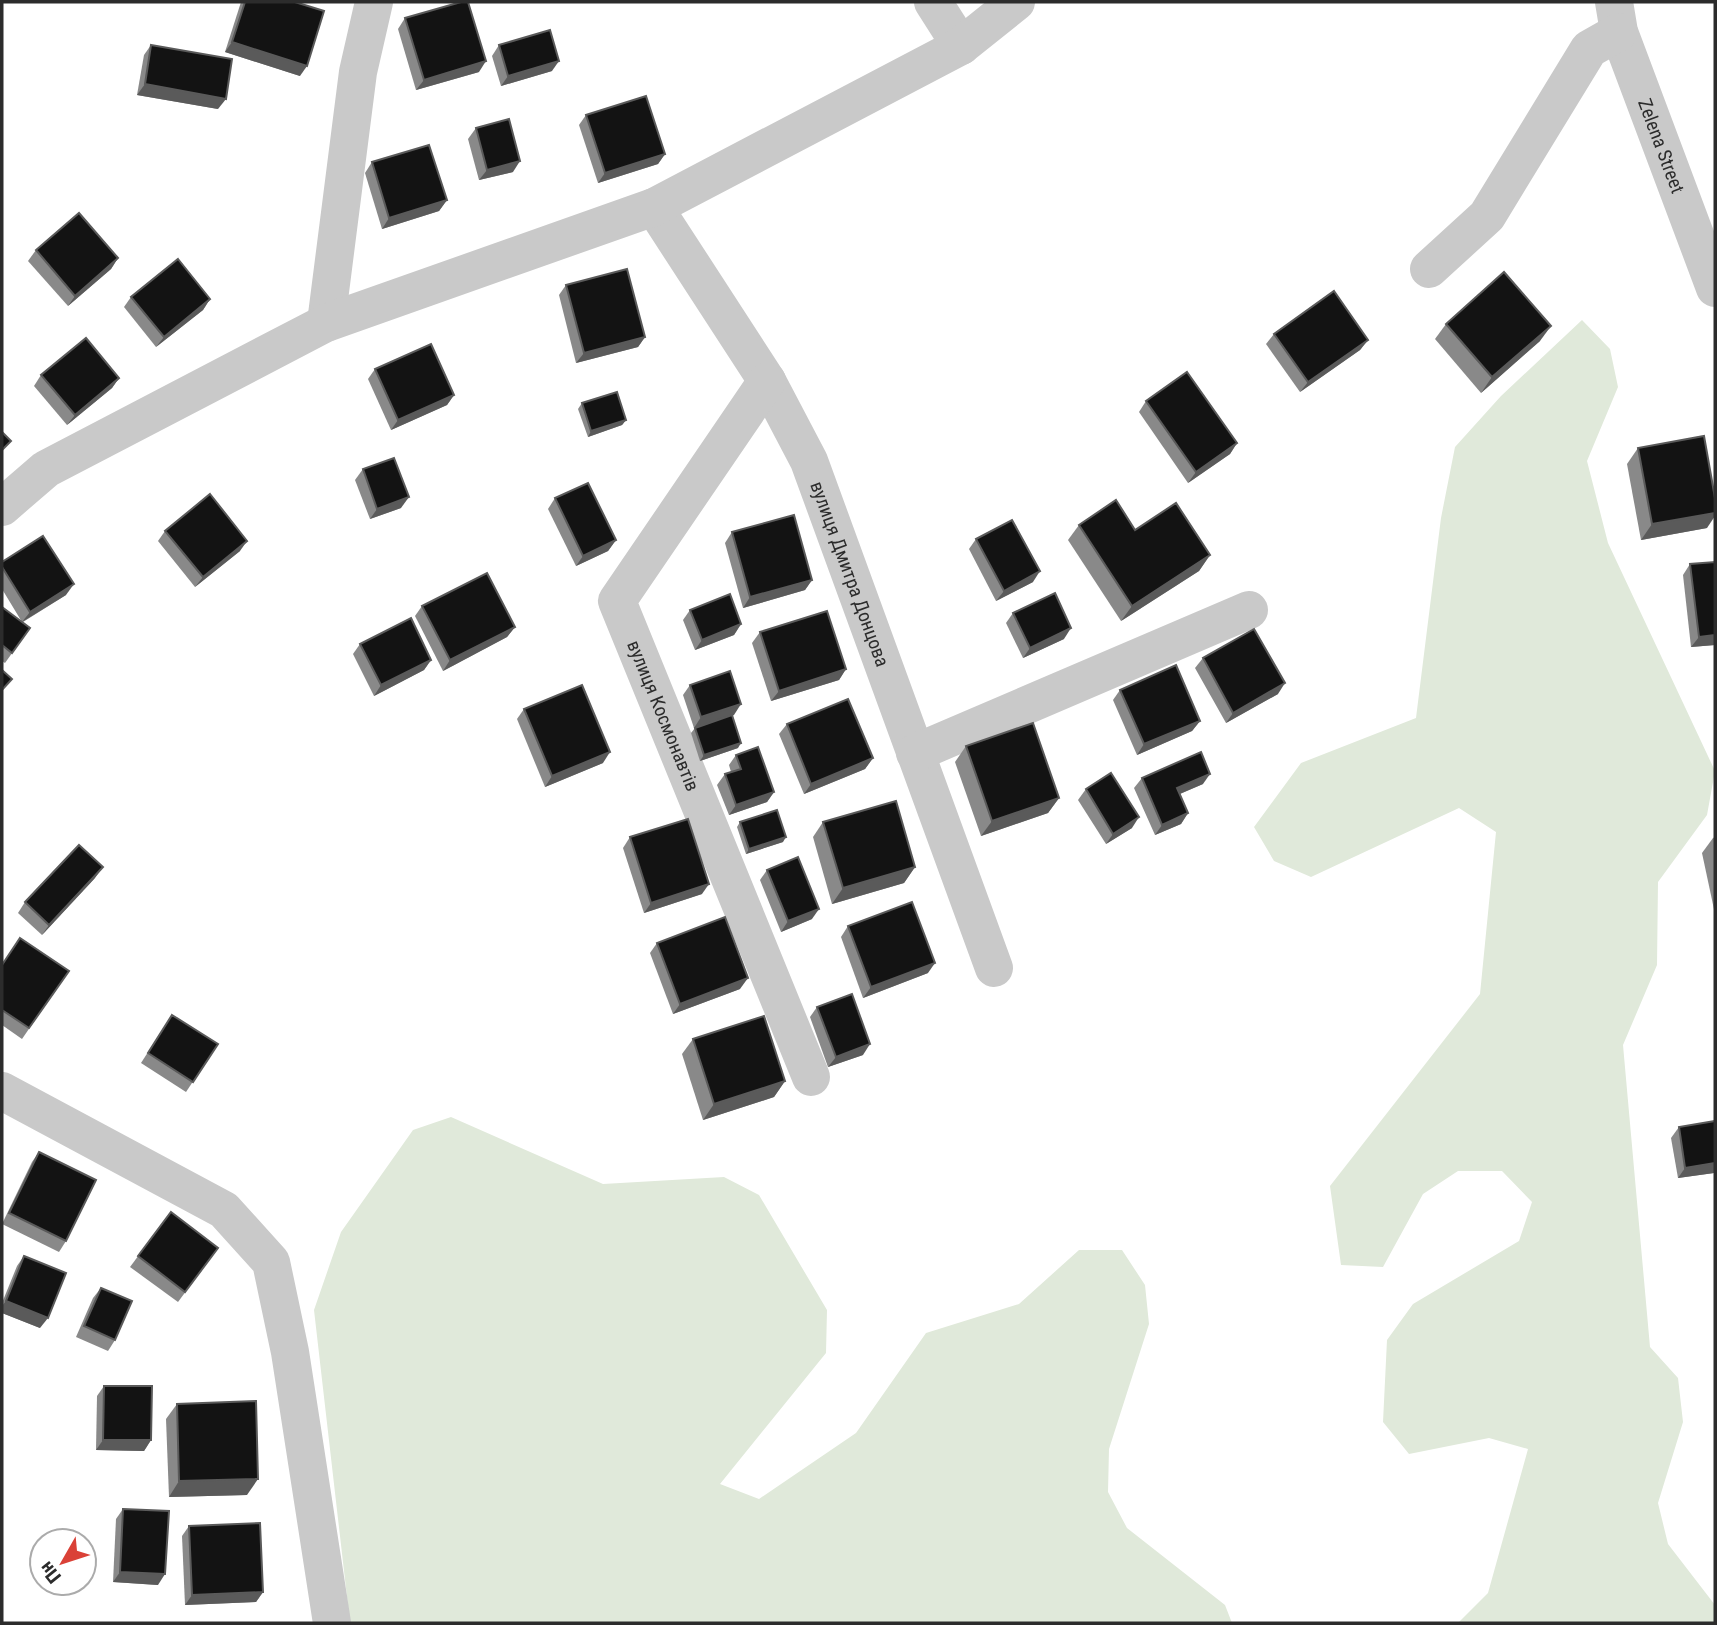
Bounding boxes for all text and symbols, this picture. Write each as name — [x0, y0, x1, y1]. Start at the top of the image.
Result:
street label: Zelena Street — [1633, 96, 1689, 196]
street label: вулиця Дмитра Донцова — [805, 478, 894, 670]
street label: вулиця Космонавтів — [622, 637, 704, 795]
north arrow — [28, 1527, 98, 1597]
text: Пн — [35, 1557, 66, 1588]

